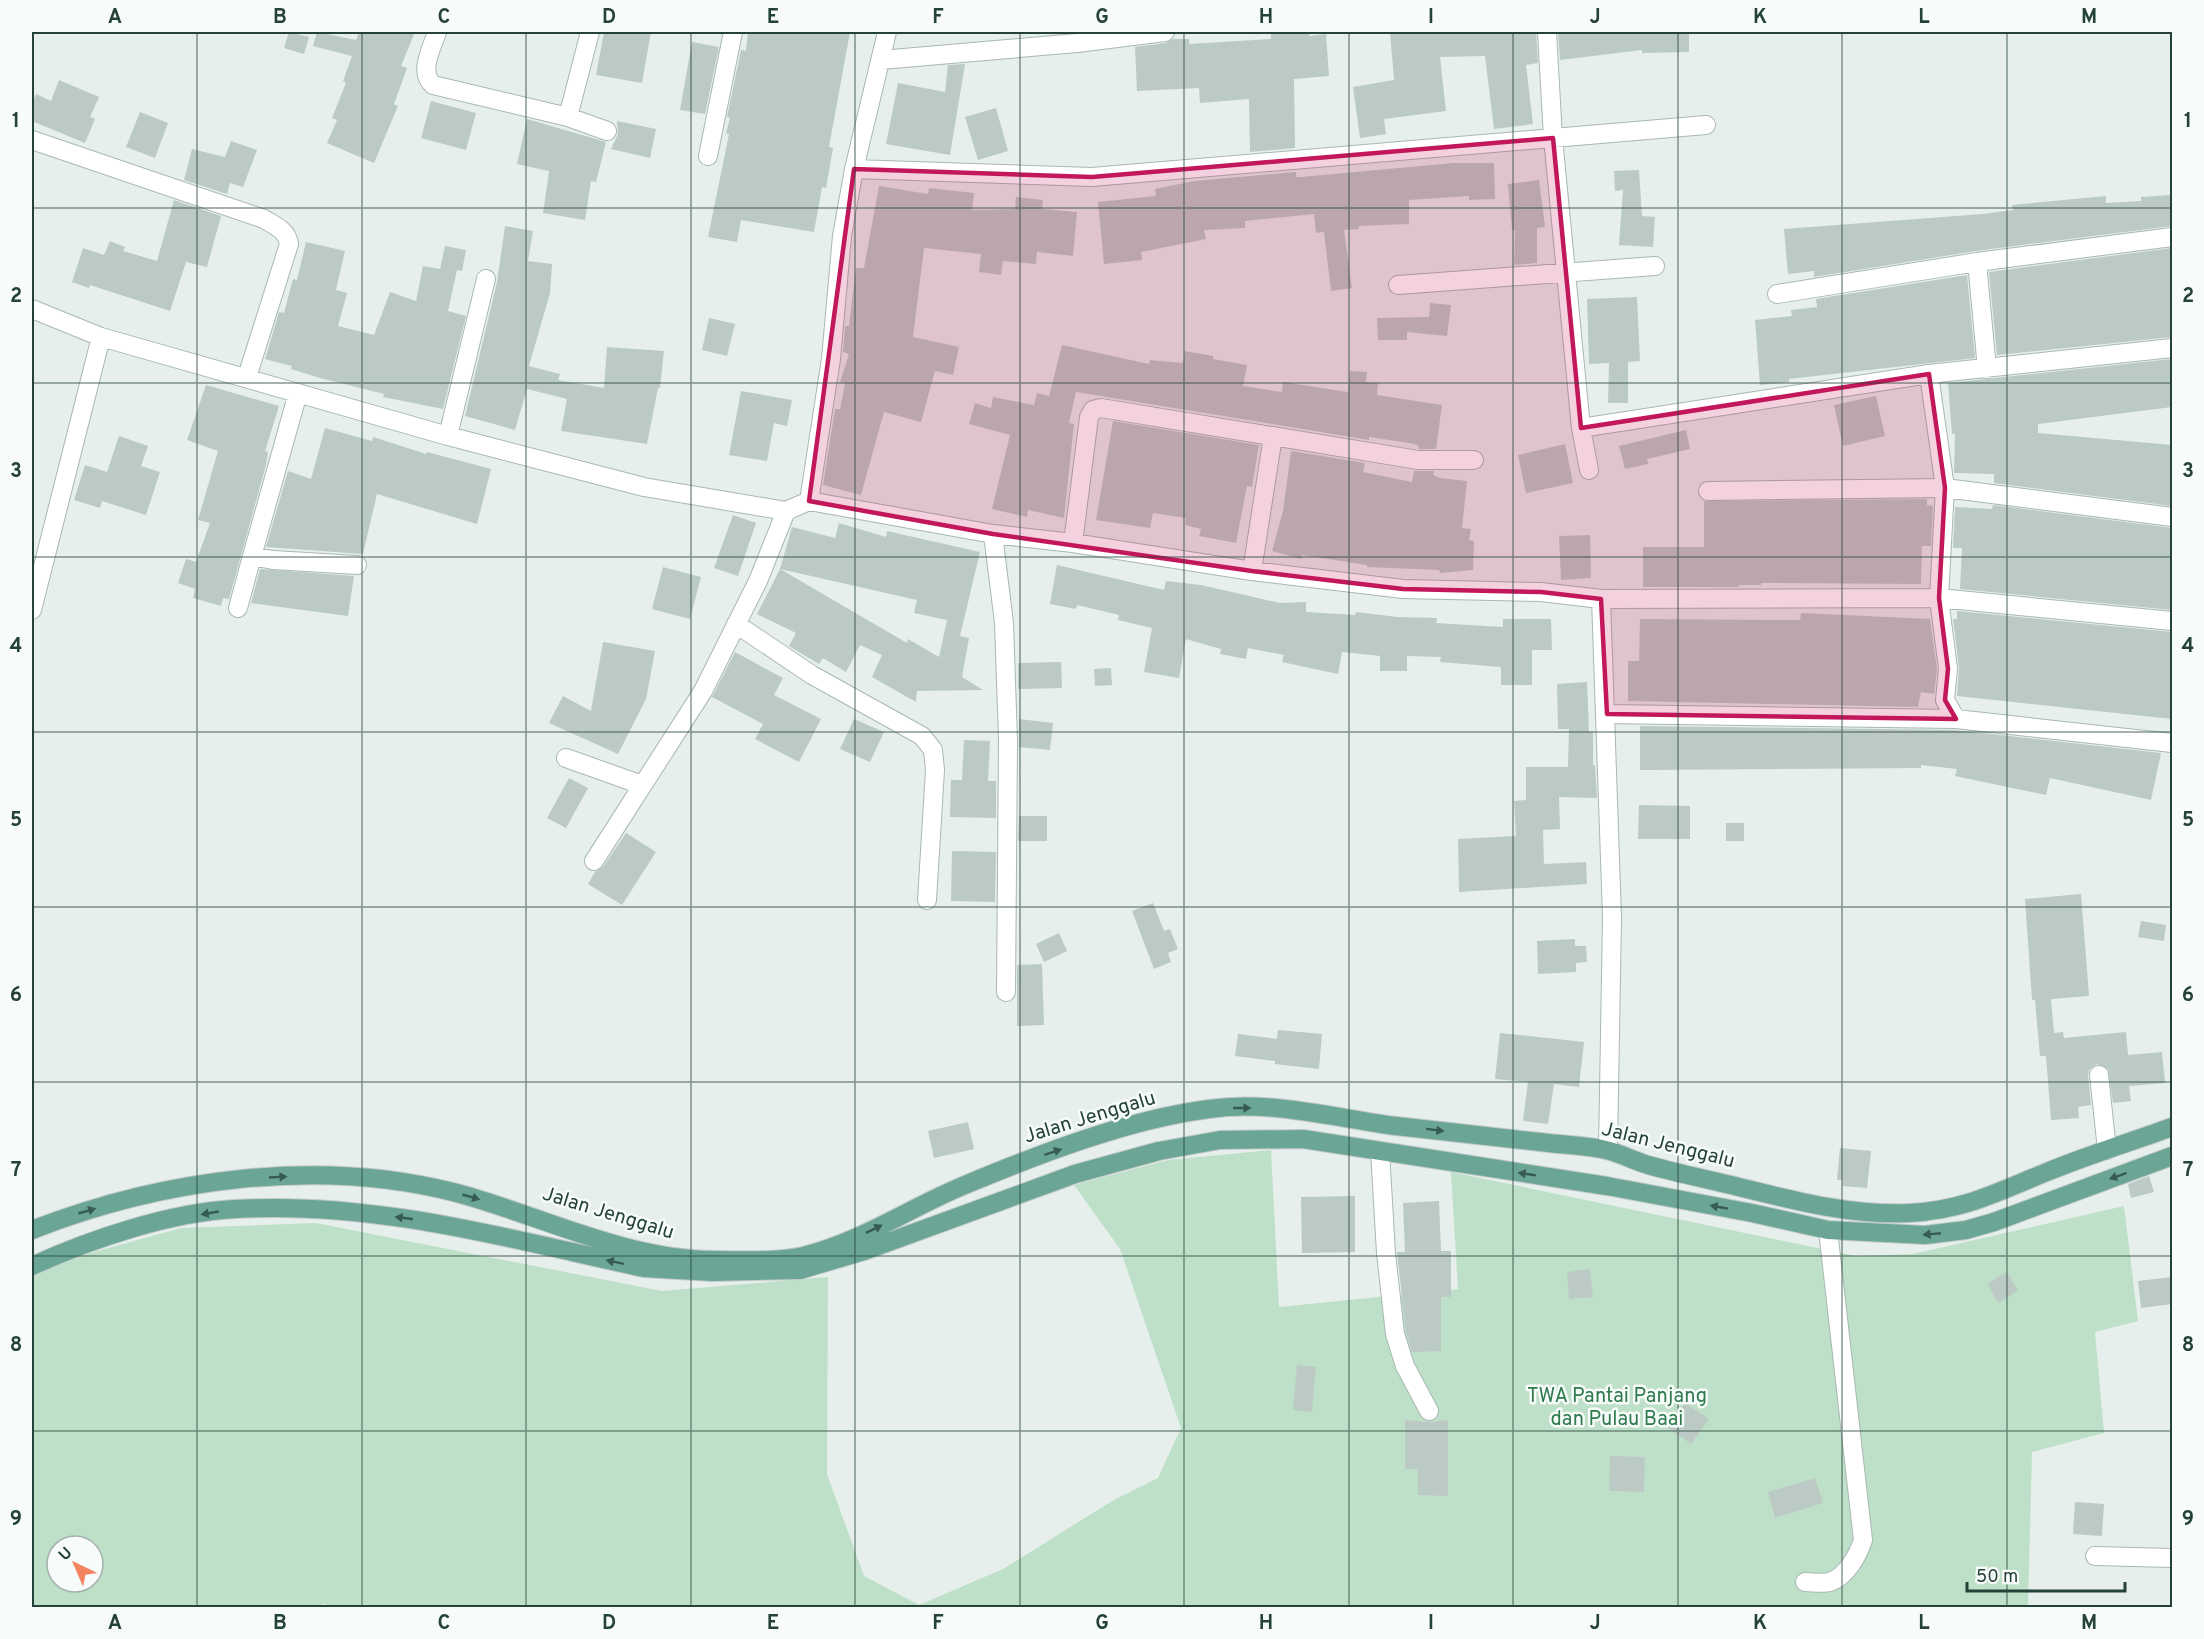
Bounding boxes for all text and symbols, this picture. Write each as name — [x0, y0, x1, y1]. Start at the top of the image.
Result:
text: A — [108, 5, 122, 31]
text: B — [273, 5, 287, 31]
text: C — [438, 5, 450, 31]
text: D — [602, 5, 616, 31]
text: E — [767, 5, 779, 31]
text: F — [932, 5, 944, 31]
text: G — [1095, 5, 1109, 31]
text: H — [1259, 5, 1273, 31]
text: I — [1428, 5, 1434, 31]
text: J — [1589, 5, 1601, 31]
text: K — [1753, 5, 1767, 31]
text: L — [1918, 5, 1930, 31]
text: M — [2081, 5, 2097, 31]
text: 1 — [12, 109, 20, 135]
text: 1 — [2184, 109, 2192, 135]
text: 2 — [10, 284, 22, 310]
text: 2 — [2182, 284, 2194, 310]
text: 3 — [10, 459, 22, 485]
text: 3 — [2182, 459, 2194, 485]
text: 4 — [10, 634, 22, 660]
text: 4 — [2182, 634, 2194, 660]
text: 5 — [10, 808, 22, 834]
text: 5 — [2182, 808, 2194, 834]
text: 6 — [10, 983, 22, 1009]
text: 6 — [2182, 983, 2194, 1009]
street label: Jalan Jenggalu — [1021, 1086, 1159, 1150]
one-way arrow — [1232, 1103, 1251, 1113]
street label: Jalan Jenggalu — [1599, 1117, 1737, 1175]
one-way arrow — [1426, 1125, 1445, 1135]
one-way arrow — [1044, 1146, 1062, 1156]
text: 7 — [11, 1158, 21, 1184]
text: 7 — [2183, 1158, 2193, 1184]
one-way arrow — [1517, 1169, 1536, 1178]
one-way arrow — [2108, 1172, 2126, 1182]
one-way arrow — [269, 1173, 288, 1182]
street label: Jalan Jenggalu — [539, 1182, 677, 1246]
one-way arrow — [462, 1193, 480, 1202]
one-way arrow — [1709, 1202, 1728, 1211]
one-way arrow — [78, 1206, 96, 1215]
one-way arrow — [200, 1209, 219, 1218]
one-way arrow — [394, 1213, 413, 1223]
one-way arrow — [866, 1224, 883, 1233]
one-way arrow — [1923, 1229, 1942, 1239]
one-way arrow — [606, 1257, 625, 1266]
text: 8 — [10, 1333, 22, 1359]
text: 8 — [2182, 1333, 2194, 1359]
park label: TWA Pantai Panjang dan Pulau Baai — [1527, 1384, 1707, 1433]
text: 9 — [10, 1507, 22, 1533]
text: 9 — [2182, 1507, 2194, 1533]
north arrow — [45, 1534, 105, 1594]
text: U — [55, 1543, 77, 1566]
scale bar — [1967, 1555, 2124, 1593]
text: 50 m — [1976, 1566, 2018, 1589]
text: A — [108, 1611, 122, 1637]
text: B — [273, 1611, 287, 1637]
text: C — [438, 1611, 450, 1637]
text: D — [602, 1611, 616, 1637]
text: E — [767, 1611, 779, 1637]
text: F — [932, 1611, 944, 1637]
text: G — [1095, 1611, 1109, 1637]
text: H — [1259, 1611, 1273, 1637]
text: I — [1428, 1611, 1434, 1637]
text: J — [1589, 1611, 1601, 1637]
text: K — [1753, 1611, 1767, 1637]
text: L — [1918, 1611, 1930, 1637]
text: M — [2081, 1611, 2097, 1637]

